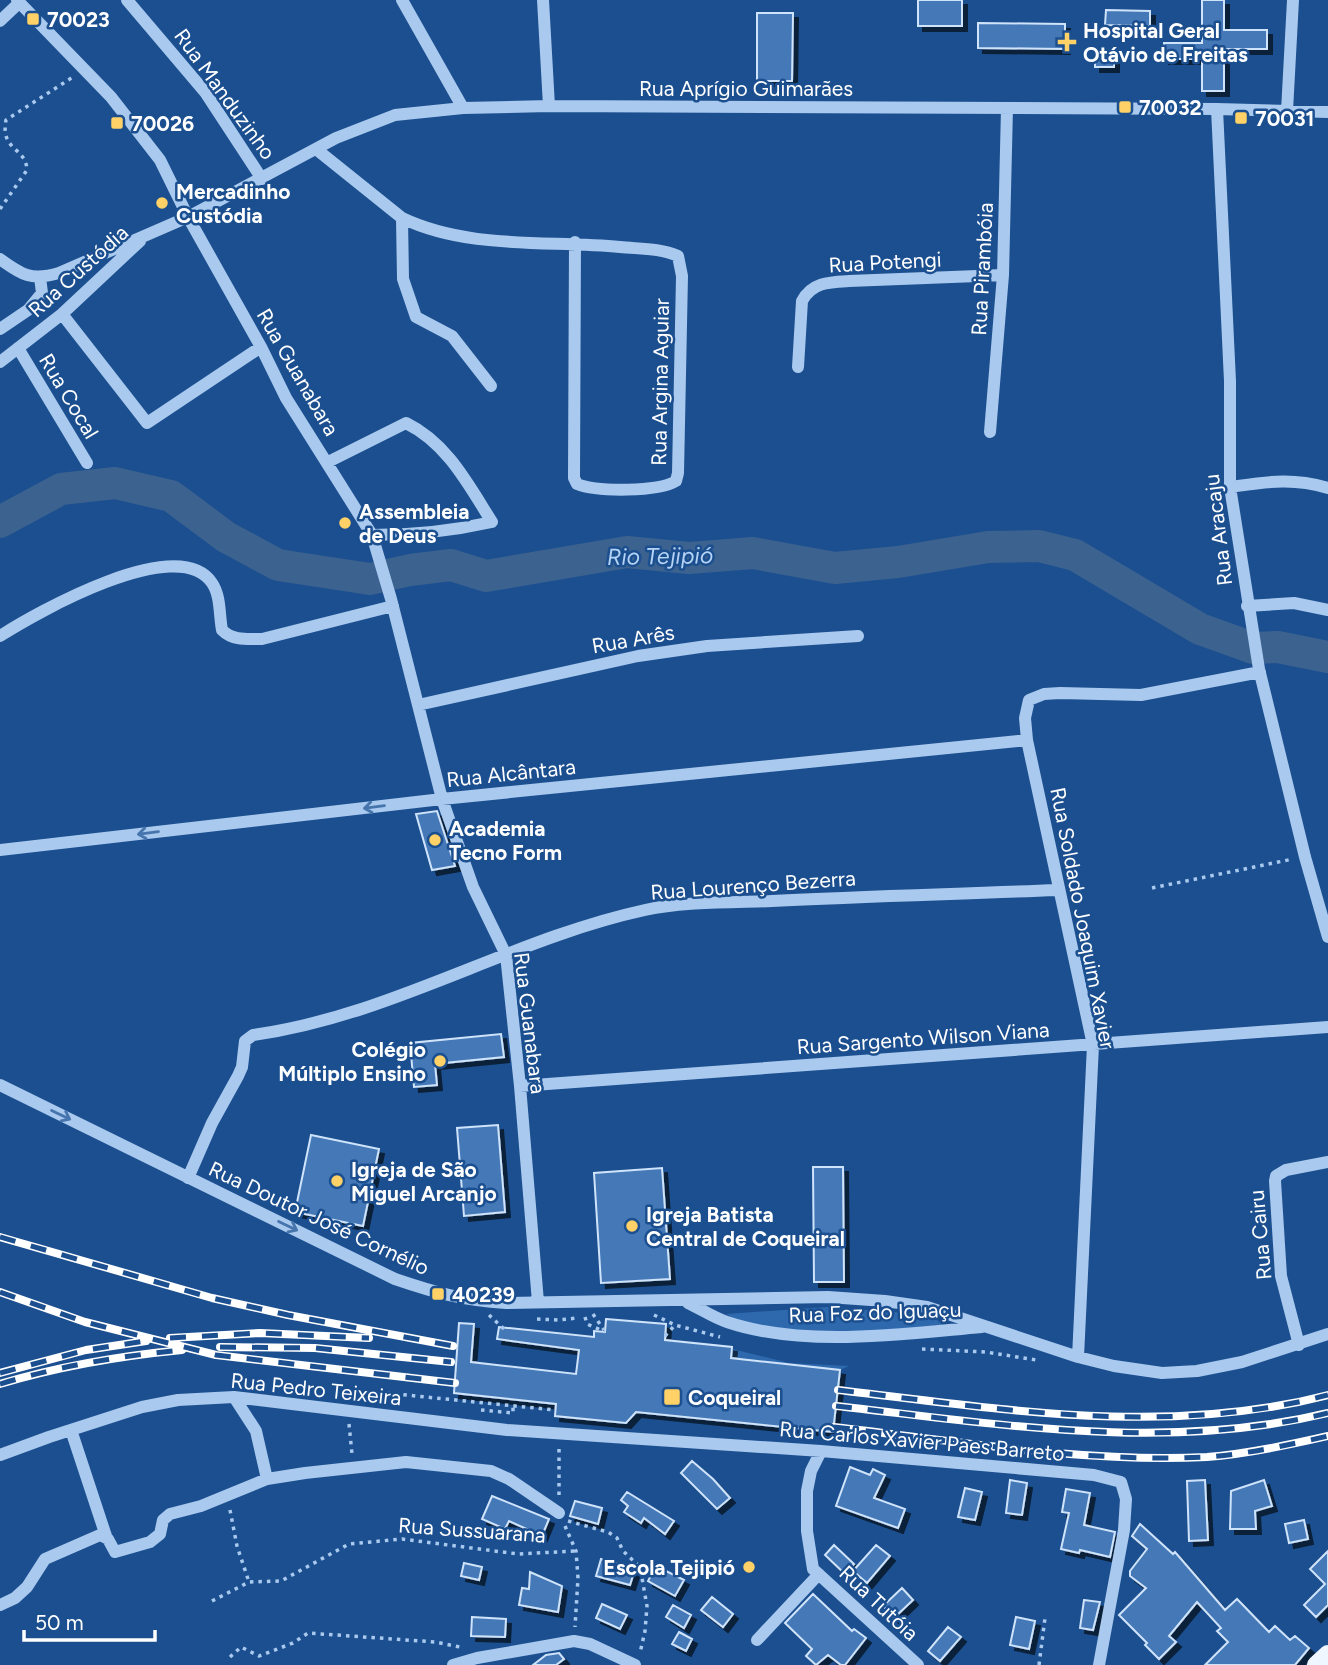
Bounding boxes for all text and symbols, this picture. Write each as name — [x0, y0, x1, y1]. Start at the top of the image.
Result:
place label: 70023 — [47, 7, 110, 32]
marker: 70023 — [25, 11, 41, 27]
place label: Hospital Geral Otávio de Freitas — [1083, 18, 1248, 67]
street label: Rua Manduzinho — [169, 24, 281, 164]
marker: Hospital Geral Otávio de Freitas — [1057, 32, 1077, 52]
street label: Rua Aprígio Guimarães — [639, 76, 853, 101]
place label: 70032 — [1139, 95, 1202, 120]
marker: 70032 — [1117, 99, 1133, 115]
place label: 70031 — [1255, 106, 1314, 131]
marker: 70031 — [1233, 110, 1249, 126]
place label: 70026 — [131, 111, 194, 136]
marker: 70026 — [109, 115, 125, 131]
place label: Mercadinho Custódia — [176, 179, 290, 228]
marker: Mercadinho Custódia — [154, 195, 170, 211]
street label: Rua Pirambóia — [966, 202, 998, 336]
street label: Rua Custódia — [23, 220, 133, 322]
street label: Rua Potengi — [828, 247, 942, 277]
street label: Rua Argina Aguiar — [646, 298, 674, 466]
street label: Rua Guanabara — [252, 304, 344, 440]
street label: Rua Cocal — [34, 349, 104, 443]
street label: Rua Aracaju — [1199, 473, 1237, 587]
place label: Assembleia de Deus — [359, 499, 470, 548]
marker: Assembleia de Deus — [337, 515, 353, 531]
water label: Rio Tejipió — [607, 541, 713, 571]
street label: Rua Arês — [590, 619, 676, 659]
street label: Rua Alcântara — [445, 754, 577, 792]
street label: Rua Soldado Joaquim Xavier — [1045, 785, 1121, 1051]
one-way arrow — [363, 801, 386, 814]
place label: Academia Tecno Form — [449, 816, 562, 865]
one-way arrow — [137, 827, 160, 840]
marker: Academia Tecno Form — [427, 832, 443, 848]
street label: Rua Lourenço Bezerra — [650, 865, 856, 905]
street label: Rua Guanabara — [509, 951, 551, 1095]
street label: Rua Sargento Wilson Viana — [796, 1017, 1050, 1059]
place label: Colégio Múltiplo Ensino — [278, 1037, 426, 1086]
marker: Colégio Múltiplo Ensino — [432, 1053, 448, 1069]
one-way arrow — [50, 1109, 71, 1122]
street label: Rua Doutor José Cornélio — [205, 1156, 433, 1280]
place label: Igreja de São Miguel Arcanjo — [351, 1157, 497, 1206]
marker: Igreja de São Miguel Arcanjo — [329, 1173, 345, 1189]
street label: Rua Cairu — [1244, 1189, 1276, 1281]
place label: Igreja Batista Central de Coqueiral — [646, 1202, 845, 1251]
marker: Igreja Batista Central de Coqueiral — [624, 1218, 640, 1234]
one-way arrow — [277, 1219, 298, 1233]
place label: 40239 — [452, 1282, 515, 1307]
marker: 40239 — [430, 1286, 446, 1302]
street label: Rua Foz do Iguaçu — [788, 1296, 962, 1328]
street label: Rua Pedro Teixeira — [229, 1368, 403, 1410]
place label: Coqueiral — [688, 1385, 781, 1410]
marker: Coqueiral — [662, 1387, 682, 1407]
street label: Rua Carlos Xavier Paes Barreto — [778, 1416, 1066, 1466]
street label: Rua Sussuarana — [398, 1512, 546, 1548]
place label: Escola Tejipió — [603, 1555, 735, 1580]
marker: Escola Tejipió — [741, 1559, 757, 1575]
street label: Rua Tutóia — [834, 1560, 924, 1646]
scale bar — [24, 1598, 156, 1642]
text: 50 m — [35, 1610, 84, 1635]

